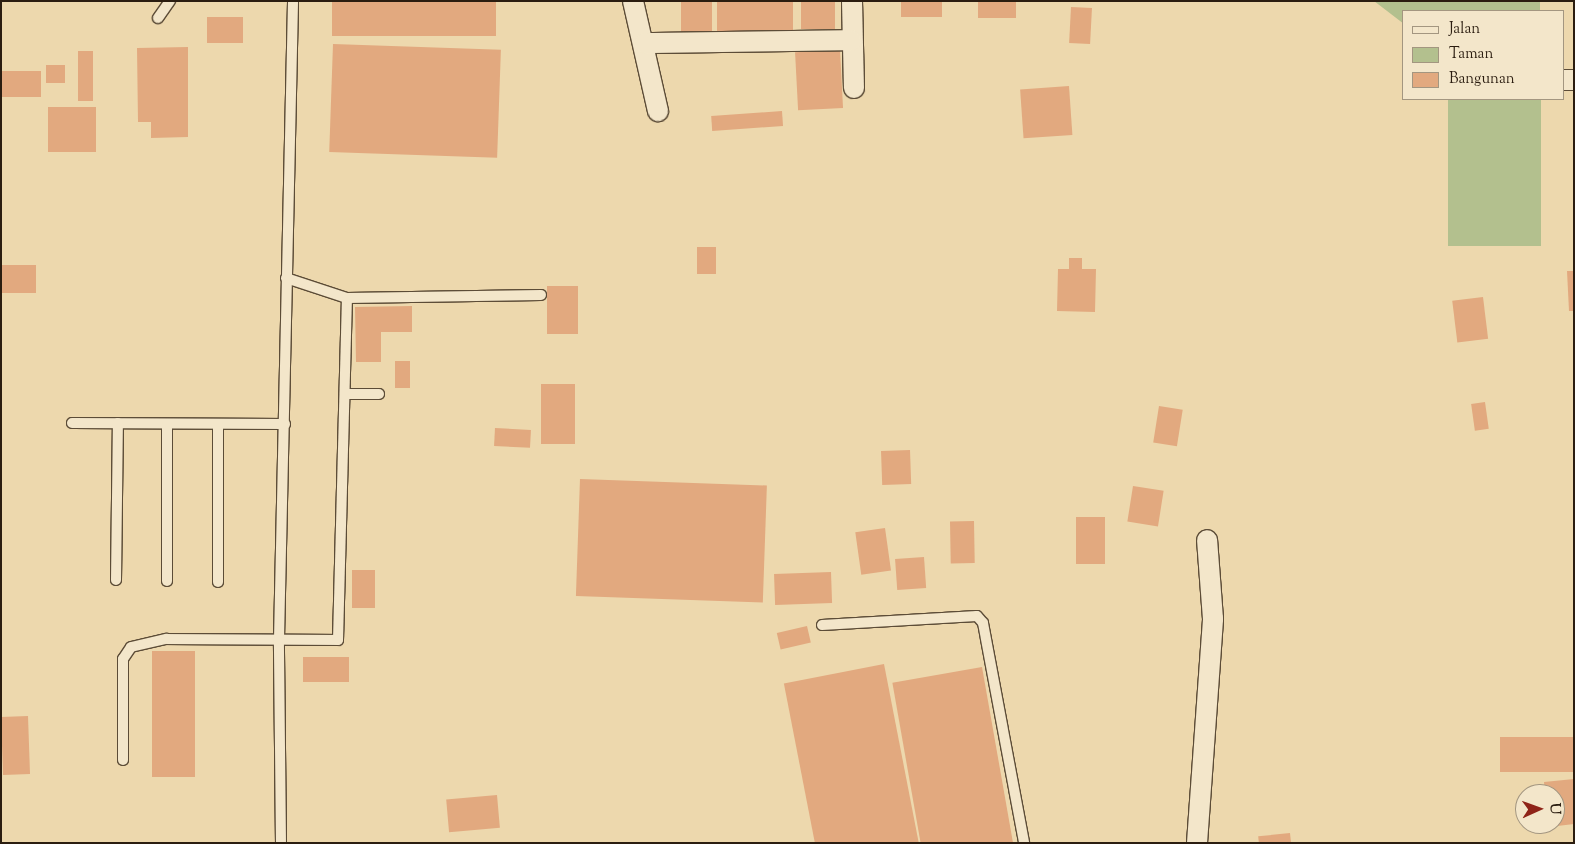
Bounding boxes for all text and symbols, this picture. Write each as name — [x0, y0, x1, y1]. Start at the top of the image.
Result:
legend — [1402, 10, 1565, 100]
text: Jalan — [1449, 19, 1480, 40]
text: Taman — [1449, 44, 1493, 65]
text: Bangunan — [1449, 69, 1515, 90]
north arrow — [1515, 784, 1565, 834]
text: U — [1544, 802, 1564, 815]

